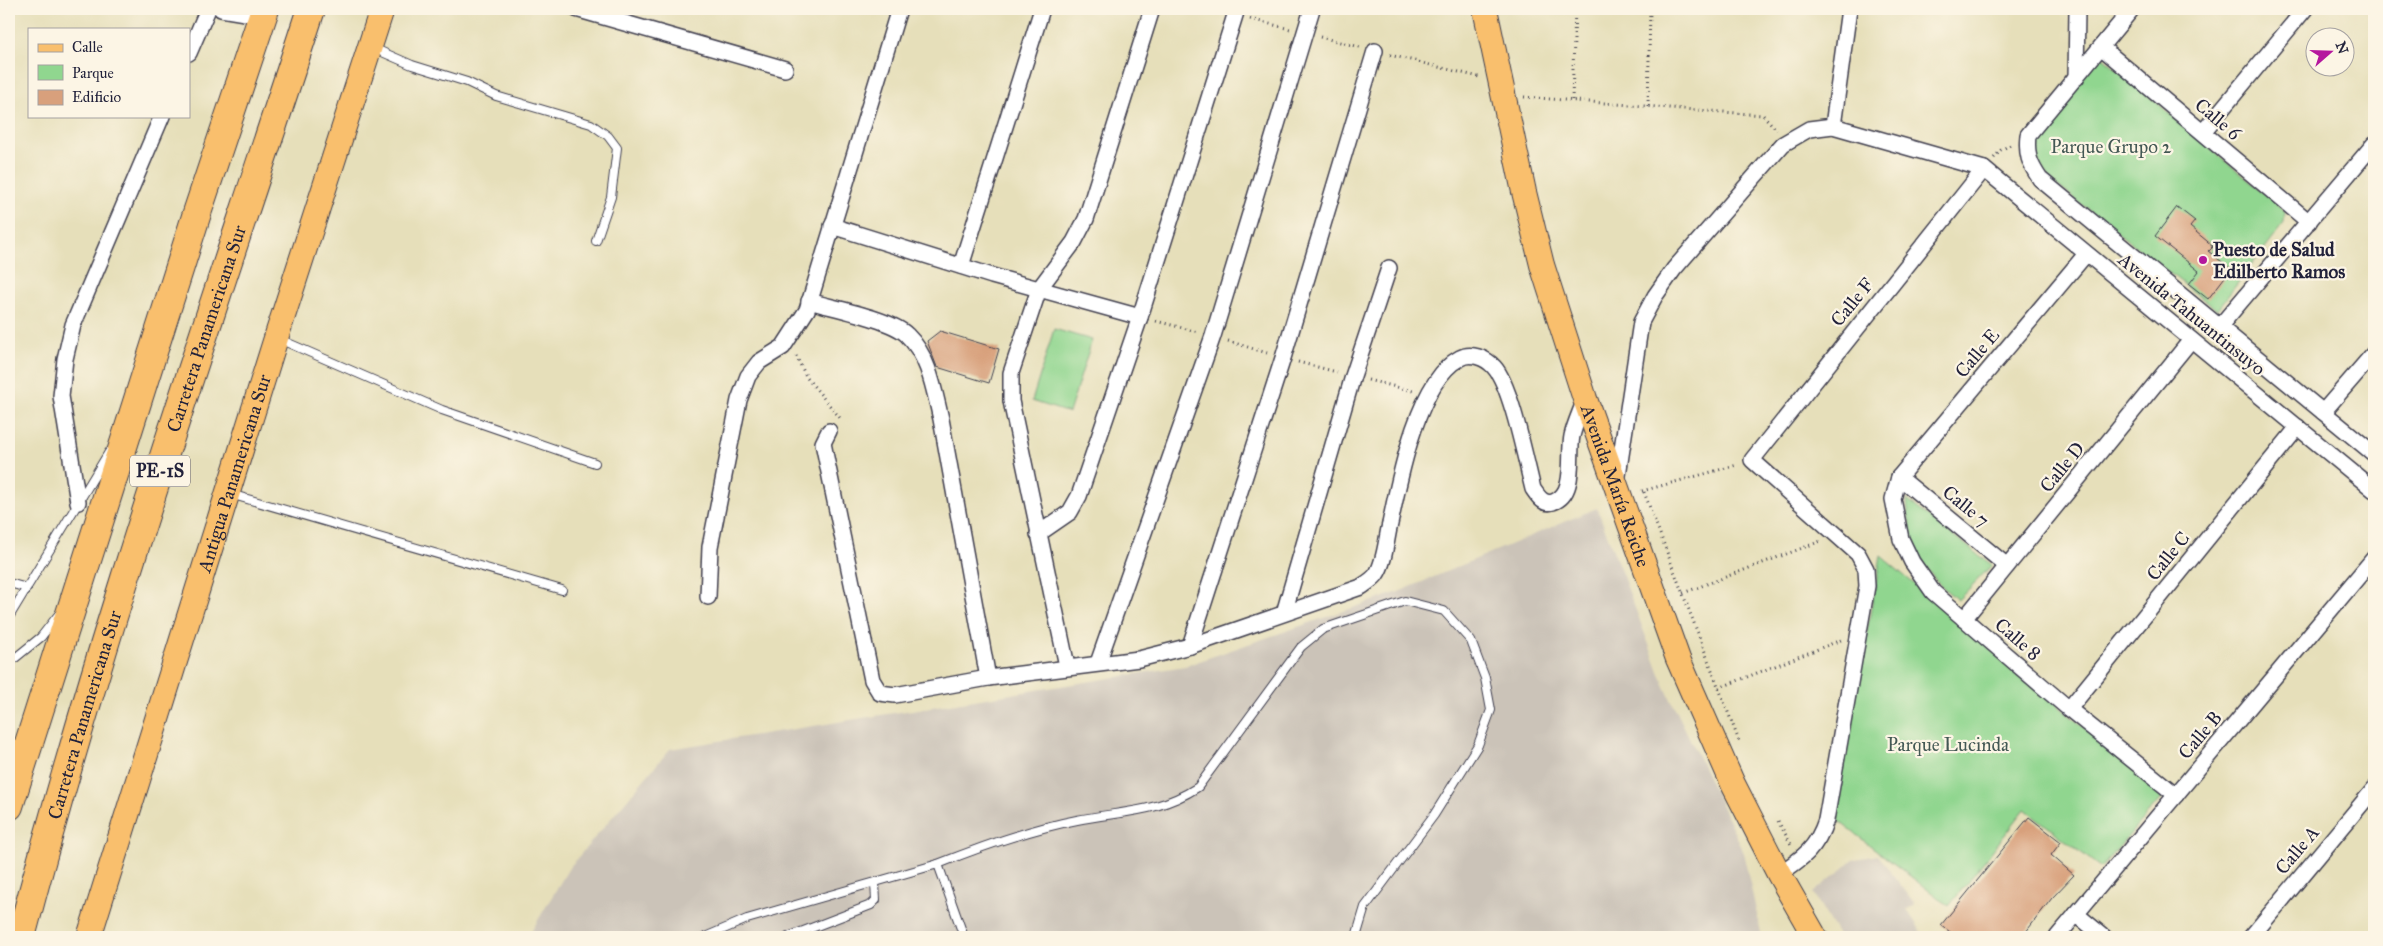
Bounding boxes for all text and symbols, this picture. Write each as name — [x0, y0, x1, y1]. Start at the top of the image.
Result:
legend — [28, 28, 190, 118]
north arrow — [2306, 28, 2356, 78]
text: Calle — [72, 38, 103, 56]
text: N — [2332, 39, 2352, 56]
text: Parque — [72, 64, 114, 83]
text: Edificio — [72, 88, 121, 106]
street label: Calle 6 — [2190, 93, 2247, 146]
park label: Parque Grupo 2 — [2051, 135, 2172, 159]
street label: Carretera Panamericana Sur — [161, 221, 251, 435]
place label: Puesto de Salud Edilberto Ramos — [2213, 238, 2345, 283]
street label: Avenida Tahuantinsuyo — [2113, 247, 2270, 380]
marker: Puesto de Salud Edilberto Ramos — [2197, 254, 2209, 266]
street label: Calle F — [1826, 273, 1879, 331]
street label: Calle E — [1950, 324, 2004, 382]
street label: Antigua Panamericana Sur — [192, 371, 276, 576]
street label: Avenida María Reiche — [1576, 400, 1656, 570]
street label: Calle D — [2035, 437, 2089, 497]
road number: PE-1S — [130, 456, 190, 486]
street label: Calle 7 — [1938, 480, 1994, 532]
street label: Calle C — [2141, 527, 2195, 585]
street label: Carretera Panamericana Sur — [42, 607, 126, 822]
street label: Calle 8 — [1990, 613, 2046, 665]
street label: Calle B — [2173, 706, 2227, 764]
park label: Parque Lucinda — [1887, 733, 2010, 757]
street label: Calle A — [2270, 821, 2324, 879]

